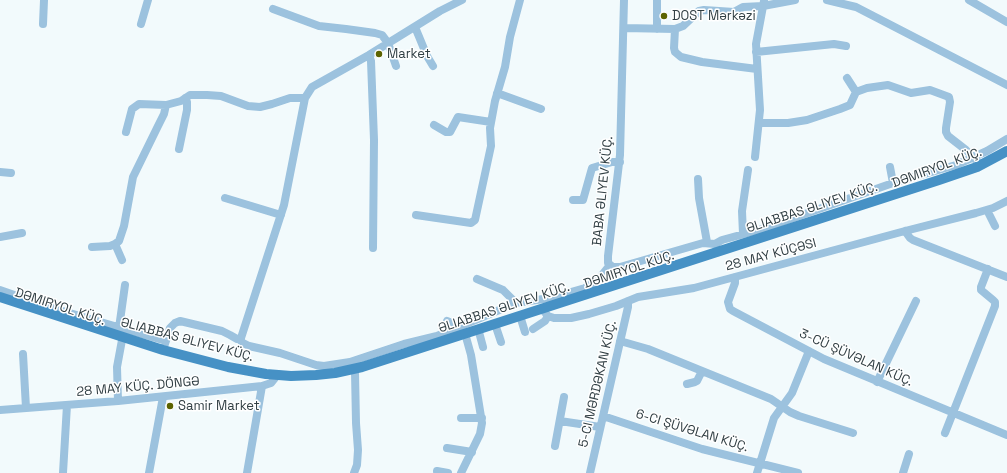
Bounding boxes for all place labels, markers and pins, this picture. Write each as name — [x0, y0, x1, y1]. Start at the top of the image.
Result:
place label: DOST Mərkəzi — [672, 8, 756, 24]
marker: DOST Mərkəzi — [659, 11, 669, 21]
place label: Market — [387, 46, 431, 62]
marker: Market — [374, 49, 384, 59]
place label: Samir Market — [178, 398, 260, 414]
marker: Samir Market — [165, 401, 175, 411]

